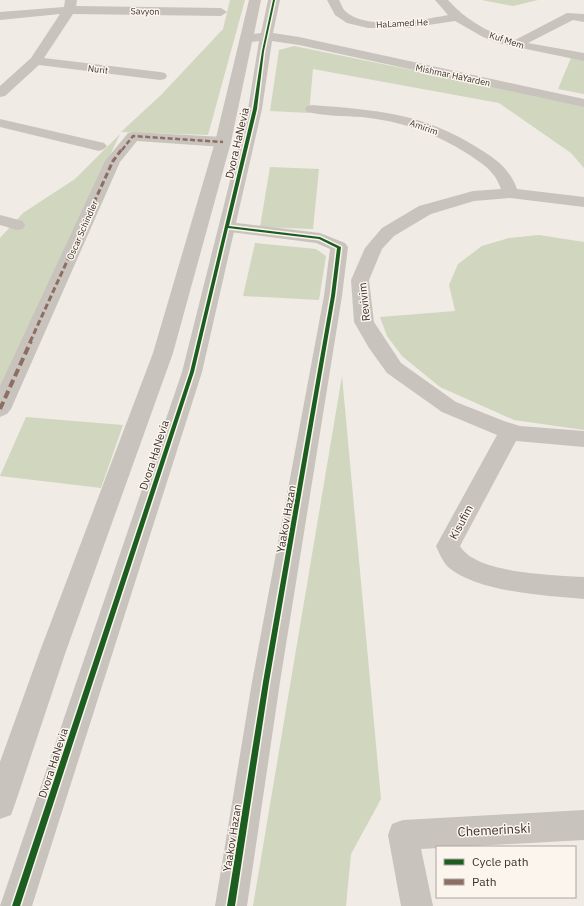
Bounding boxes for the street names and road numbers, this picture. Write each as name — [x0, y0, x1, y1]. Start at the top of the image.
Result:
street label: Savyon — [130, 5, 160, 17]
street label: HaLamed He — [376, 16, 428, 30]
street label: Kuf Mem — [488, 29, 526, 51]
street label: Nurit — [87, 62, 109, 76]
street label: Mishmar HaYarden — [415, 62, 491, 88]
street label: Dvora HaNevia — [222, 106, 252, 180]
street label: Amirim — [408, 117, 440, 137]
street label: Oscar Schindler — [64, 198, 100, 261]
street label: Revivim — [355, 282, 373, 322]
street label: Dvora HaNevia — [136, 418, 172, 492]
street label: Yaakov Hazan — [273, 484, 299, 554]
street label: Kisufim — [446, 502, 476, 542]
street label: Dvora HaNevia — [35, 726, 71, 800]
street label: Yaakov Hazan — [220, 803, 244, 873]
street label: Chemerinski — [457, 820, 531, 840]

